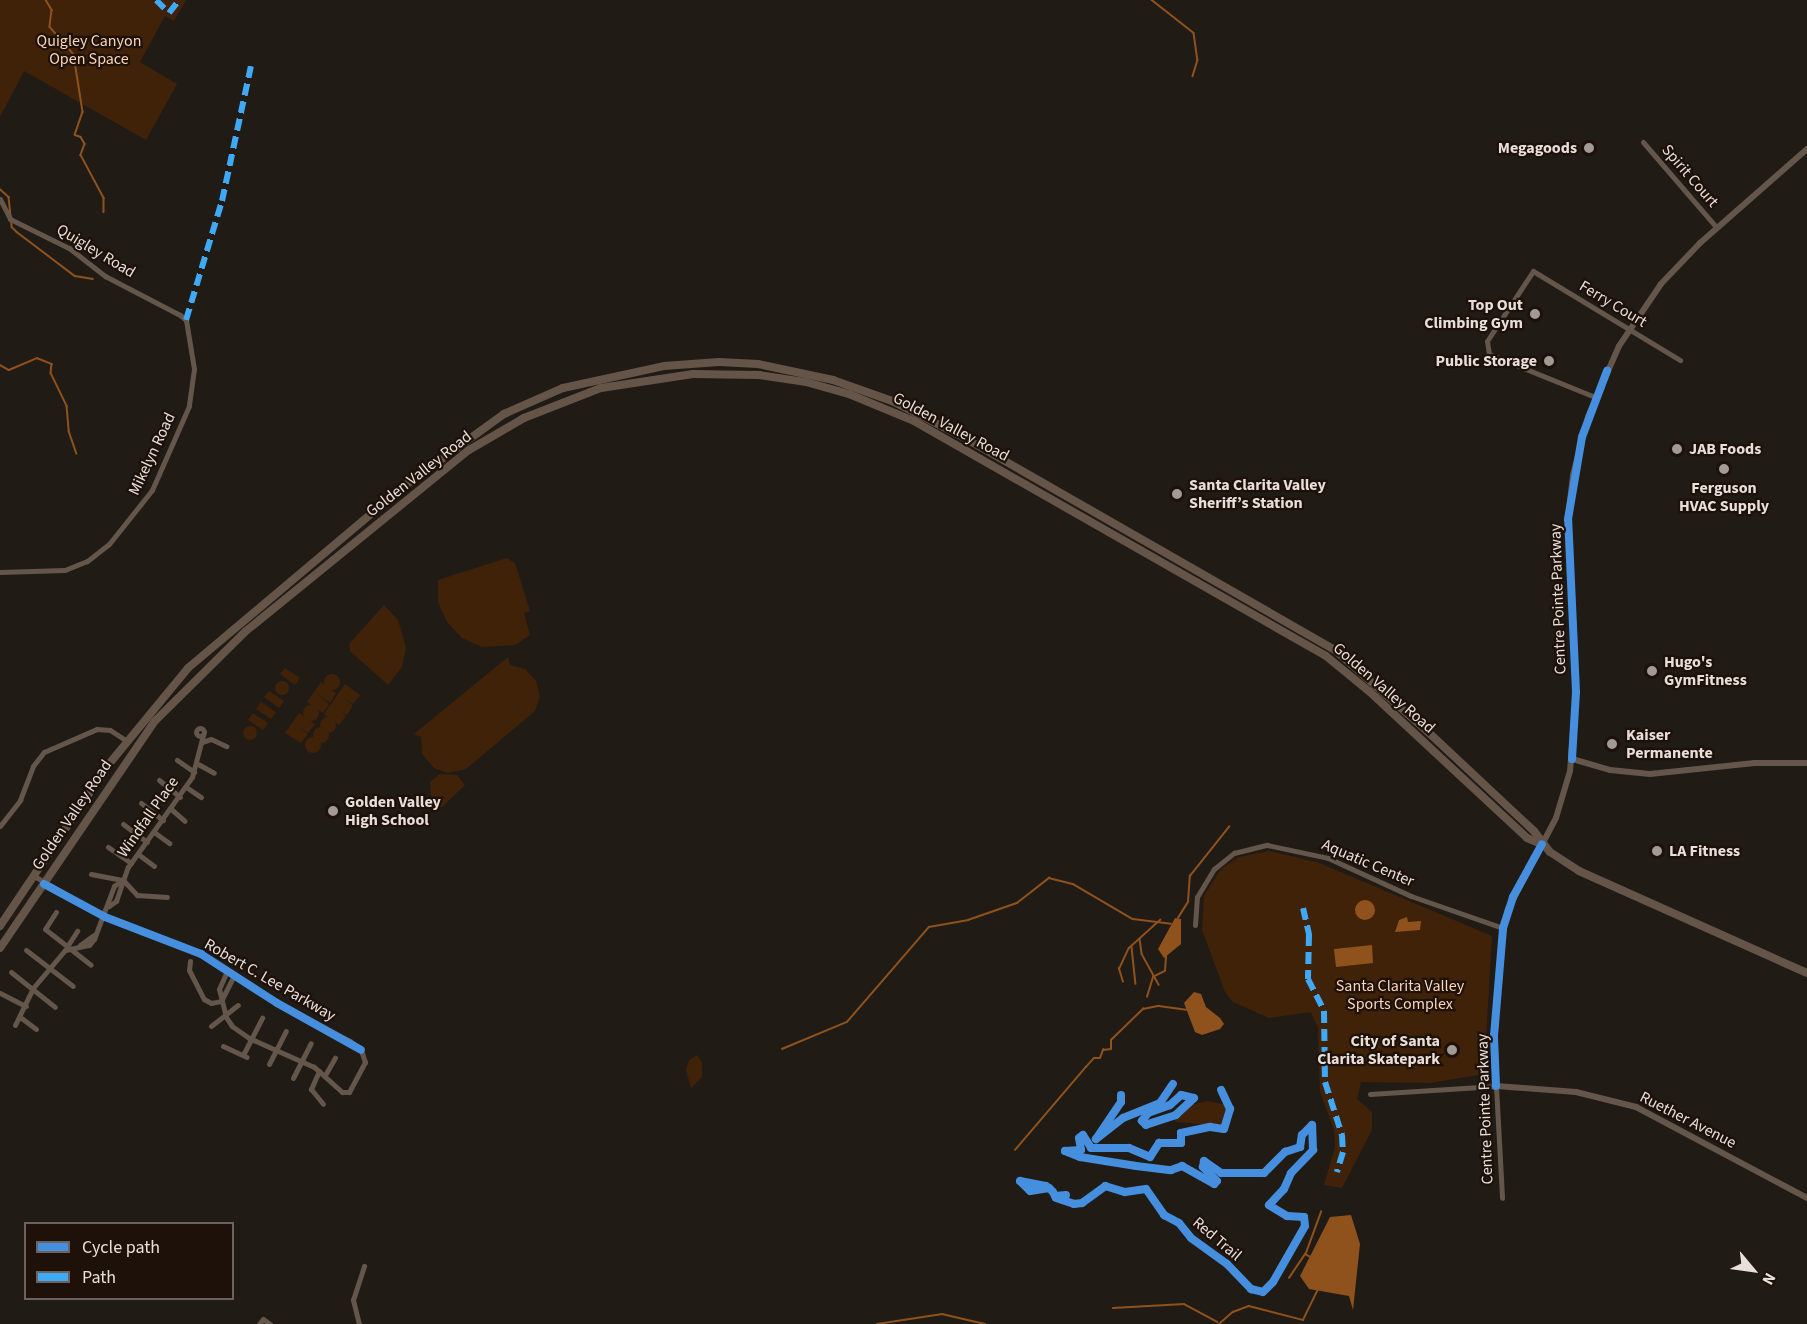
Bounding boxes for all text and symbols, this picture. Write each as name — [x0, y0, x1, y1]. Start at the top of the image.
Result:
park label: Quigley Canyon Open Space — [37, 31, 141, 69]
place label: Megagoods — [1498, 138, 1577, 158]
marker: Megagoods — [1582, 141, 1596, 155]
street label: Spirit Court — [1658, 141, 1722, 211]
street label: Quigley Road — [53, 220, 139, 282]
street label: Ferry Court — [1576, 276, 1650, 332]
place label: Top Out Climbing Gym — [1424, 295, 1523, 333]
marker: Top Out Climbing Gym — [1528, 307, 1542, 321]
place label: Public Storage — [1435, 351, 1537, 371]
marker: Public Storage — [1542, 354, 1556, 368]
street label: Golden Valley Road — [890, 388, 1012, 466]
street label: Mikelyn Road — [124, 410, 180, 498]
street label: Golden Valley Road — [362, 427, 476, 521]
place label: JAB Foods — [1689, 439, 1761, 459]
marker: JAB Foods — [1670, 442, 1684, 456]
marker: Ferguson HVAC Supply — [1717, 462, 1731, 476]
place label: Santa Clarita Valley Sheriff’s Station — [1189, 475, 1326, 513]
place label: Ferguson HVAC Supply — [1679, 478, 1769, 516]
marker: Santa Clarita Valley Sheriff’s Station — [1170, 487, 1184, 501]
street label: Centre Pointe Parkway — [1546, 523, 1570, 675]
street label: Golden Valley Road — [1329, 639, 1439, 737]
place label: Hugo's GymFitness — [1664, 652, 1747, 690]
marker: Hugo's GymFitness — [1645, 664, 1659, 678]
place label: Kaiser Permanente — [1626, 725, 1713, 763]
marker: Kaiser Permanente — [1603, 735, 1621, 753]
street label: Golden Valley Road — [28, 756, 116, 874]
street label: Windfall Place — [113, 773, 183, 861]
place label: Golden Valley High School — [345, 792, 441, 830]
marker: Golden Valley High School — [326, 804, 340, 818]
street label: Aquatic Center — [1319, 835, 1417, 891]
place label: LA Fitness — [1669, 841, 1740, 861]
marker: LA Fitness — [1650, 844, 1664, 858]
street label: Robert C. Lee Parkway — [201, 935, 339, 1025]
park label: Santa Clarita Valley Sports Complex — [1336, 976, 1464, 1014]
place label: City of Santa Clarita Skatepark — [1317, 1031, 1440, 1069]
street label: Centre Pointe Parkway — [1473, 1033, 1497, 1185]
marker: City of Santa Clarita Skatepark — [1445, 1043, 1459, 1057]
street label: Ruether Avenue — [1637, 1087, 1739, 1153]
street label: Red Trail — [1189, 1213, 1245, 1265]
legend — [24, 1222, 234, 1300]
text: Cycle path — [82, 1235, 160, 1260]
north arrow — [1723, 1240, 1783, 1300]
text: Path — [82, 1265, 116, 1290]
text: N — [1757, 1269, 1781, 1289]

